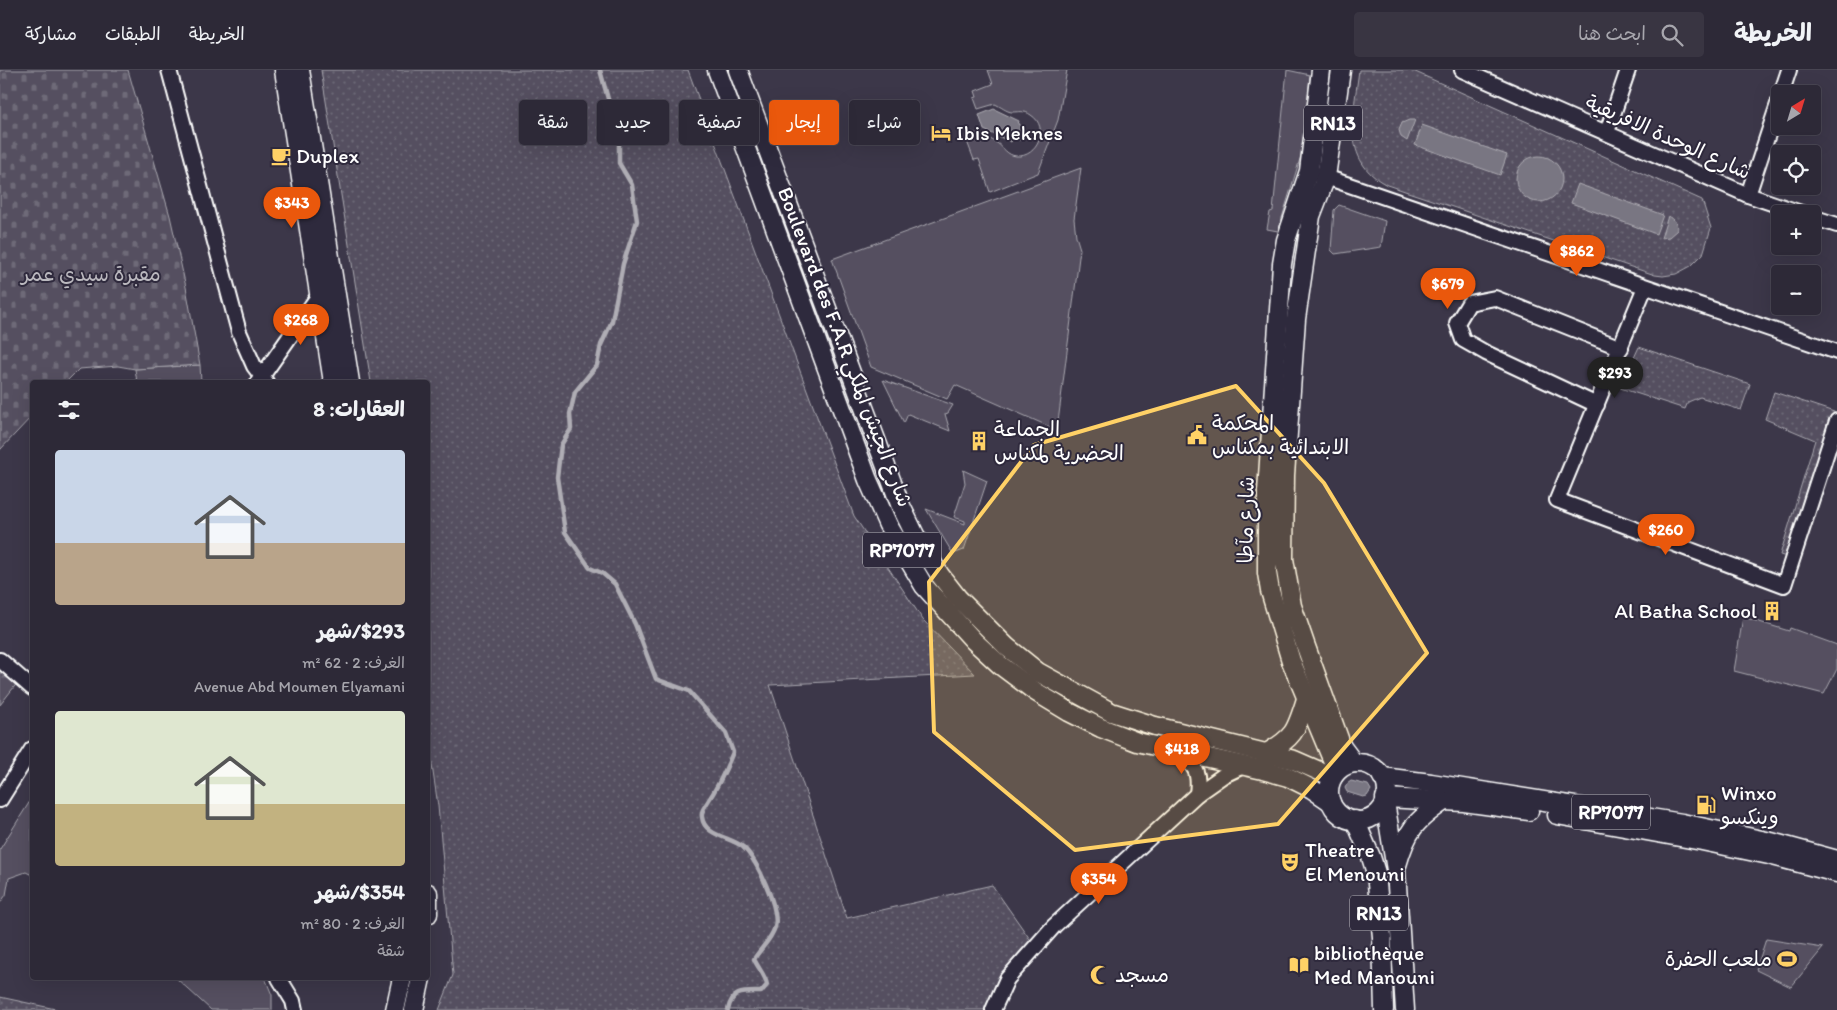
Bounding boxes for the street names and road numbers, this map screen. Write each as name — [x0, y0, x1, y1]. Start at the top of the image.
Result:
street label: شارع الوحدة الافريقية — [1581, 89, 1755, 187]
road number: RN13 — [1304, 106, 1362, 140]
street label: Boulevard des F.A.R شارع الجيش الملكي — [766, 183, 918, 513]
street label: شارع مآطا — [1232, 476, 1262, 564]
road number: RP7077 — [863, 532, 941, 568]
road number: RP7077 — [1572, 794, 1650, 830]
road number: RN13 — [1350, 896, 1408, 930]

